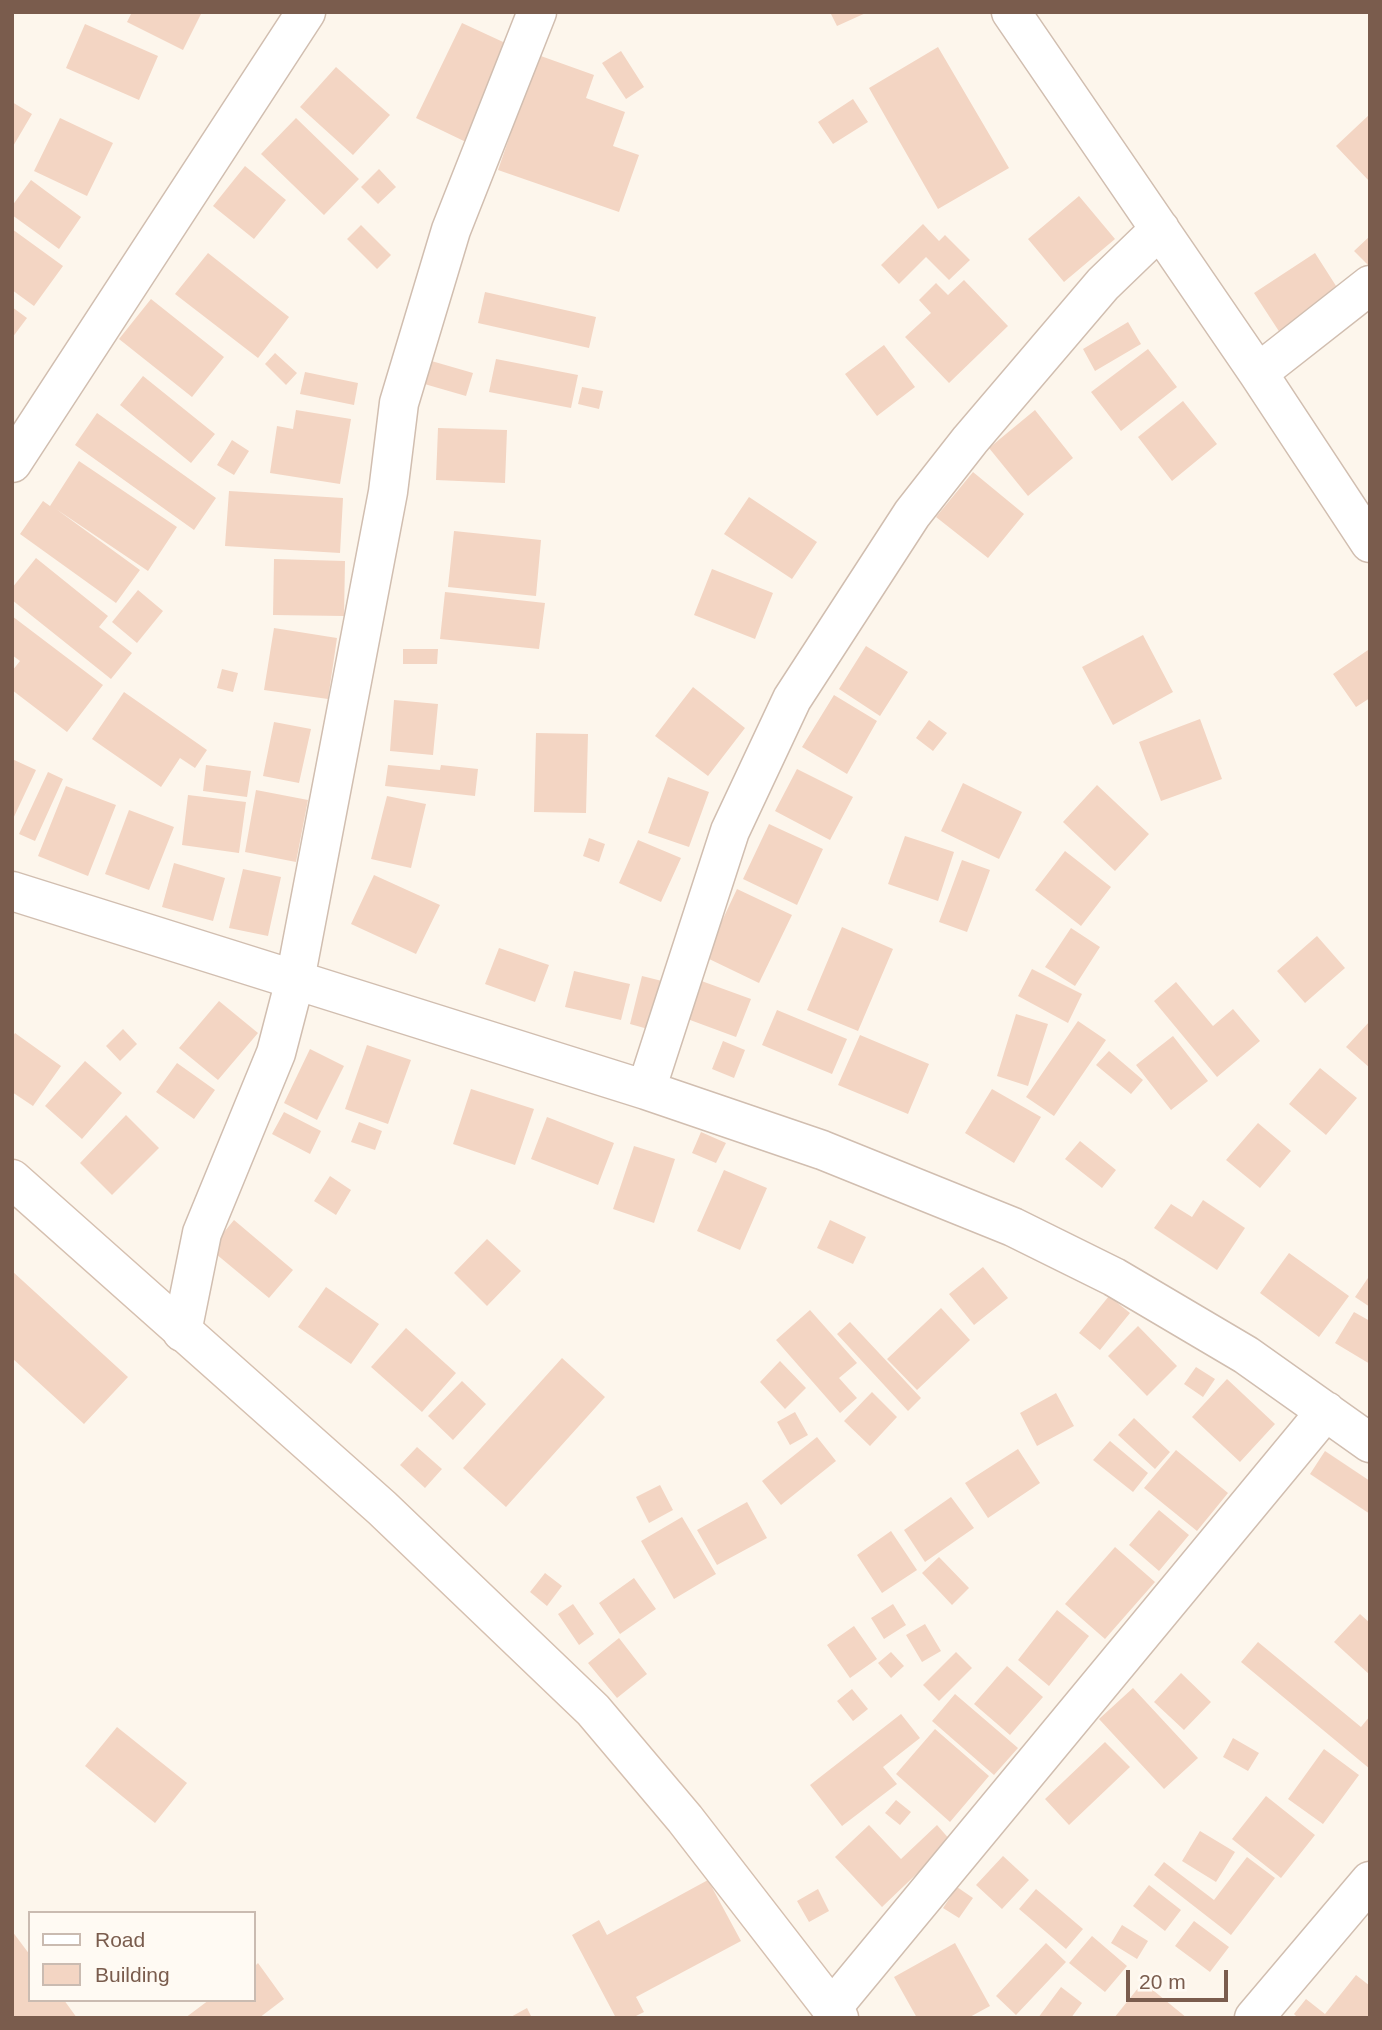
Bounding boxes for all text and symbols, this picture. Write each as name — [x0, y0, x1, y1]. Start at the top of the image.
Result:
legend — [28, 1911, 256, 2002]
text: Road — [95, 1928, 145, 1951]
scale bar — [1130, 1956, 1232, 2000]
text: Building — [95, 1963, 170, 1986]
text: 20 m — [1139, 1970, 1186, 1993]

